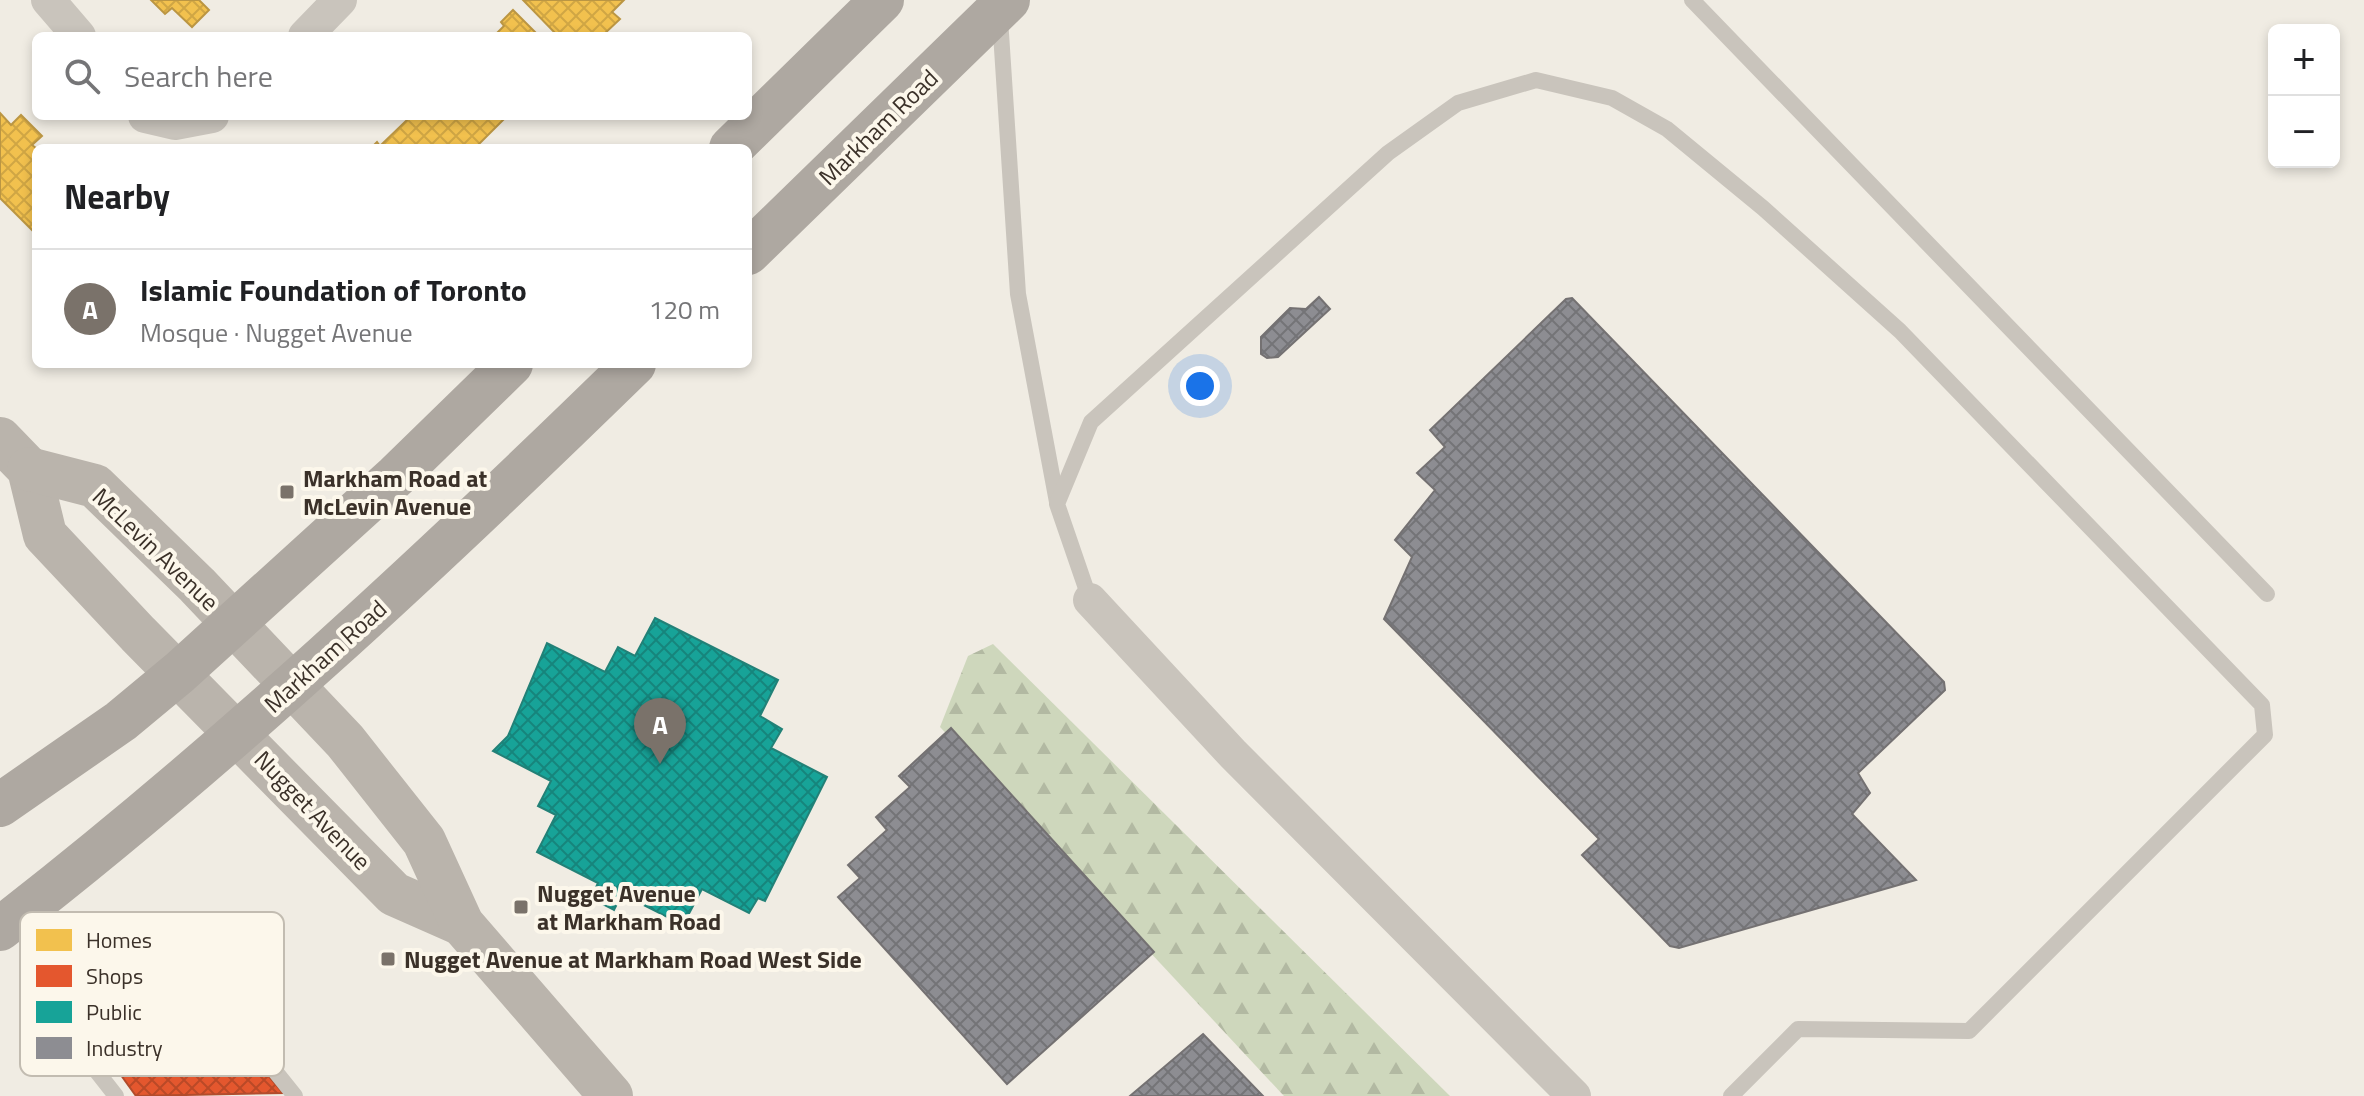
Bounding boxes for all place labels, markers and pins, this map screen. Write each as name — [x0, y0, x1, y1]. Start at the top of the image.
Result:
place label: Markham Road at McLevin Avenue — [303, 460, 488, 524]
marker: Markham Road at McLevin Avenue — [278, 483, 296, 501]
pin: A — [634, 698, 686, 764]
place label: Nugget Avenue at Markham Road — [537, 875, 721, 939]
marker: Nugget Avenue at Markham Road — [512, 898, 530, 916]
place label: Nugget Avenue at Markham Road West Side — [404, 941, 862, 977]
marker: Nugget Avenue at Markham Road West Side — [379, 950, 397, 968]

